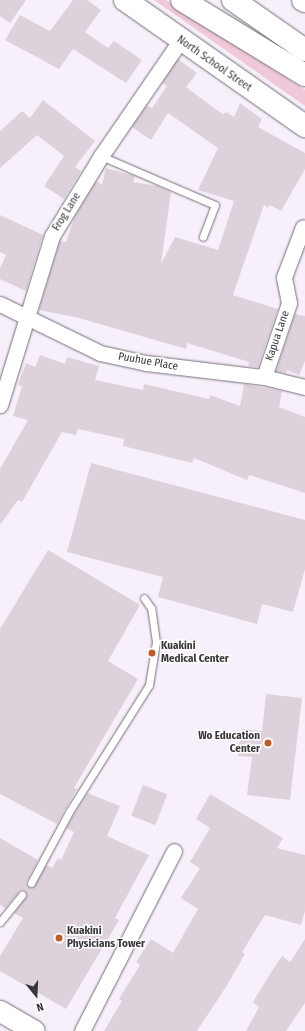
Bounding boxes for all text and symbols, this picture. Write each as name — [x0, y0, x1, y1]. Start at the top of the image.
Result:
street label: North School Street — [174, 33, 254, 95]
street label: Frog Lane — [50, 190, 84, 234]
street label: Kapua Lane — [263, 309, 293, 363]
street label: Puuhue Place — [117, 350, 179, 374]
place label: Kuakini Medical Center — [161, 640, 229, 666]
marker: Kuakini Medical Center — [146, 647, 158, 659]
place label: Wo Education Center — [198, 730, 260, 756]
marker: Wo Education Center — [263, 738, 273, 748]
place label: Kuakini Physicians Tower — [67, 925, 145, 951]
marker: Kuakini Physicians Tower — [54, 933, 64, 943]
north arrow — [16, 975, 56, 1015]
text: N — [35, 1000, 45, 1014]

